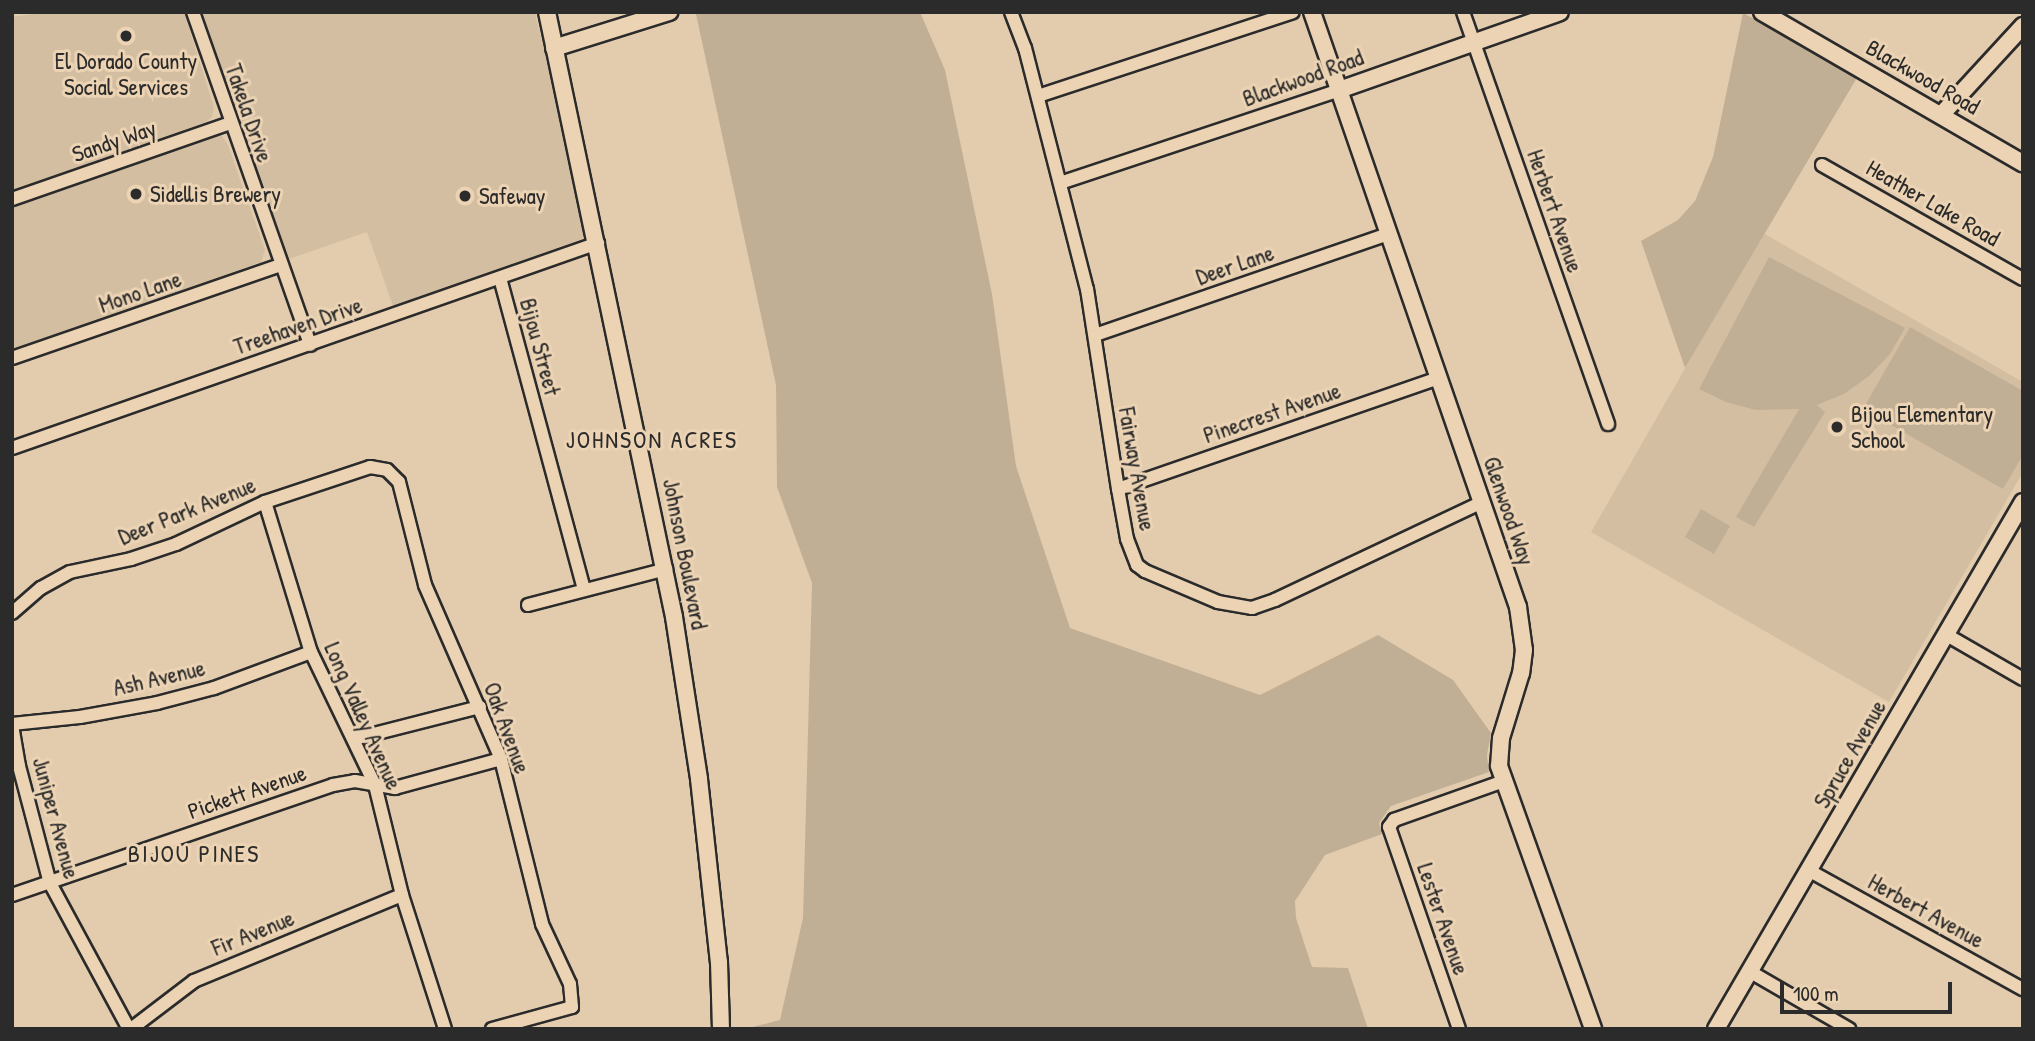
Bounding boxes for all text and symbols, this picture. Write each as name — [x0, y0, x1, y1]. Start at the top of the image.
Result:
marker: El Dorado County Social Services — [118, 28, 134, 44]
street label: Blackwood Road — [1861, 33, 1985, 121]
street label: Blackwood Road — [1239, 43, 1367, 113]
place label: El Dorado County Social Services — [55, 47, 197, 101]
street label: Takela Drive — [219, 60, 279, 166]
street label: Sandy Way — [68, 114, 160, 168]
street label: Herbert Avenue — [1521, 146, 1589, 276]
street label: Heather Lake Road — [1862, 154, 2004, 252]
place label: Sidellis Brewery — [150, 180, 281, 208]
place label: Safeway — [479, 182, 545, 210]
marker: Sidellis Brewery — [128, 186, 144, 202]
marker: Safeway — [457, 188, 473, 204]
street label: Deer Lane — [1192, 239, 1278, 291]
street label: Mono Lane — [95, 265, 185, 319]
street label: Treehaven Drive — [230, 291, 366, 361]
street label: Bijou Street — [514, 295, 566, 399]
street label: Pinecrest Avenue — [1200, 377, 1344, 449]
place label: Bijou Elementary School — [1851, 400, 1993, 454]
street label: Fairway Avenue — [1113, 405, 1161, 533]
marker: Bijou Elementary School — [1829, 419, 1845, 435]
district label: JOHNSON ACRES — [567, 426, 737, 454]
street label: Glenwood Way — [1478, 453, 1540, 569]
street label: Deer Park Avenue — [114, 471, 260, 551]
street label: Johnson Boulevard — [657, 476, 713, 632]
street label: Long Valley Avenue — [318, 638, 408, 794]
street label: Ash Avenue — [110, 654, 208, 702]
street label: Oak Avenue — [478, 679, 536, 777]
street label: Spruce Avenue — [1808, 695, 1892, 813]
street label: Juniper Avenue — [27, 754, 85, 882]
street label: Pickett Avenue — [184, 759, 310, 825]
district label: BIJOU PINES — [129, 840, 259, 868]
street label: Lester Avenue — [1411, 860, 1475, 978]
street label: Herbert Avenue — [1863, 868, 1989, 954]
street label: Fir Avenue — [208, 904, 298, 962]
scale bar — [1783, 968, 1954, 1012]
text: 100 m — [1793, 979, 1839, 1008]

